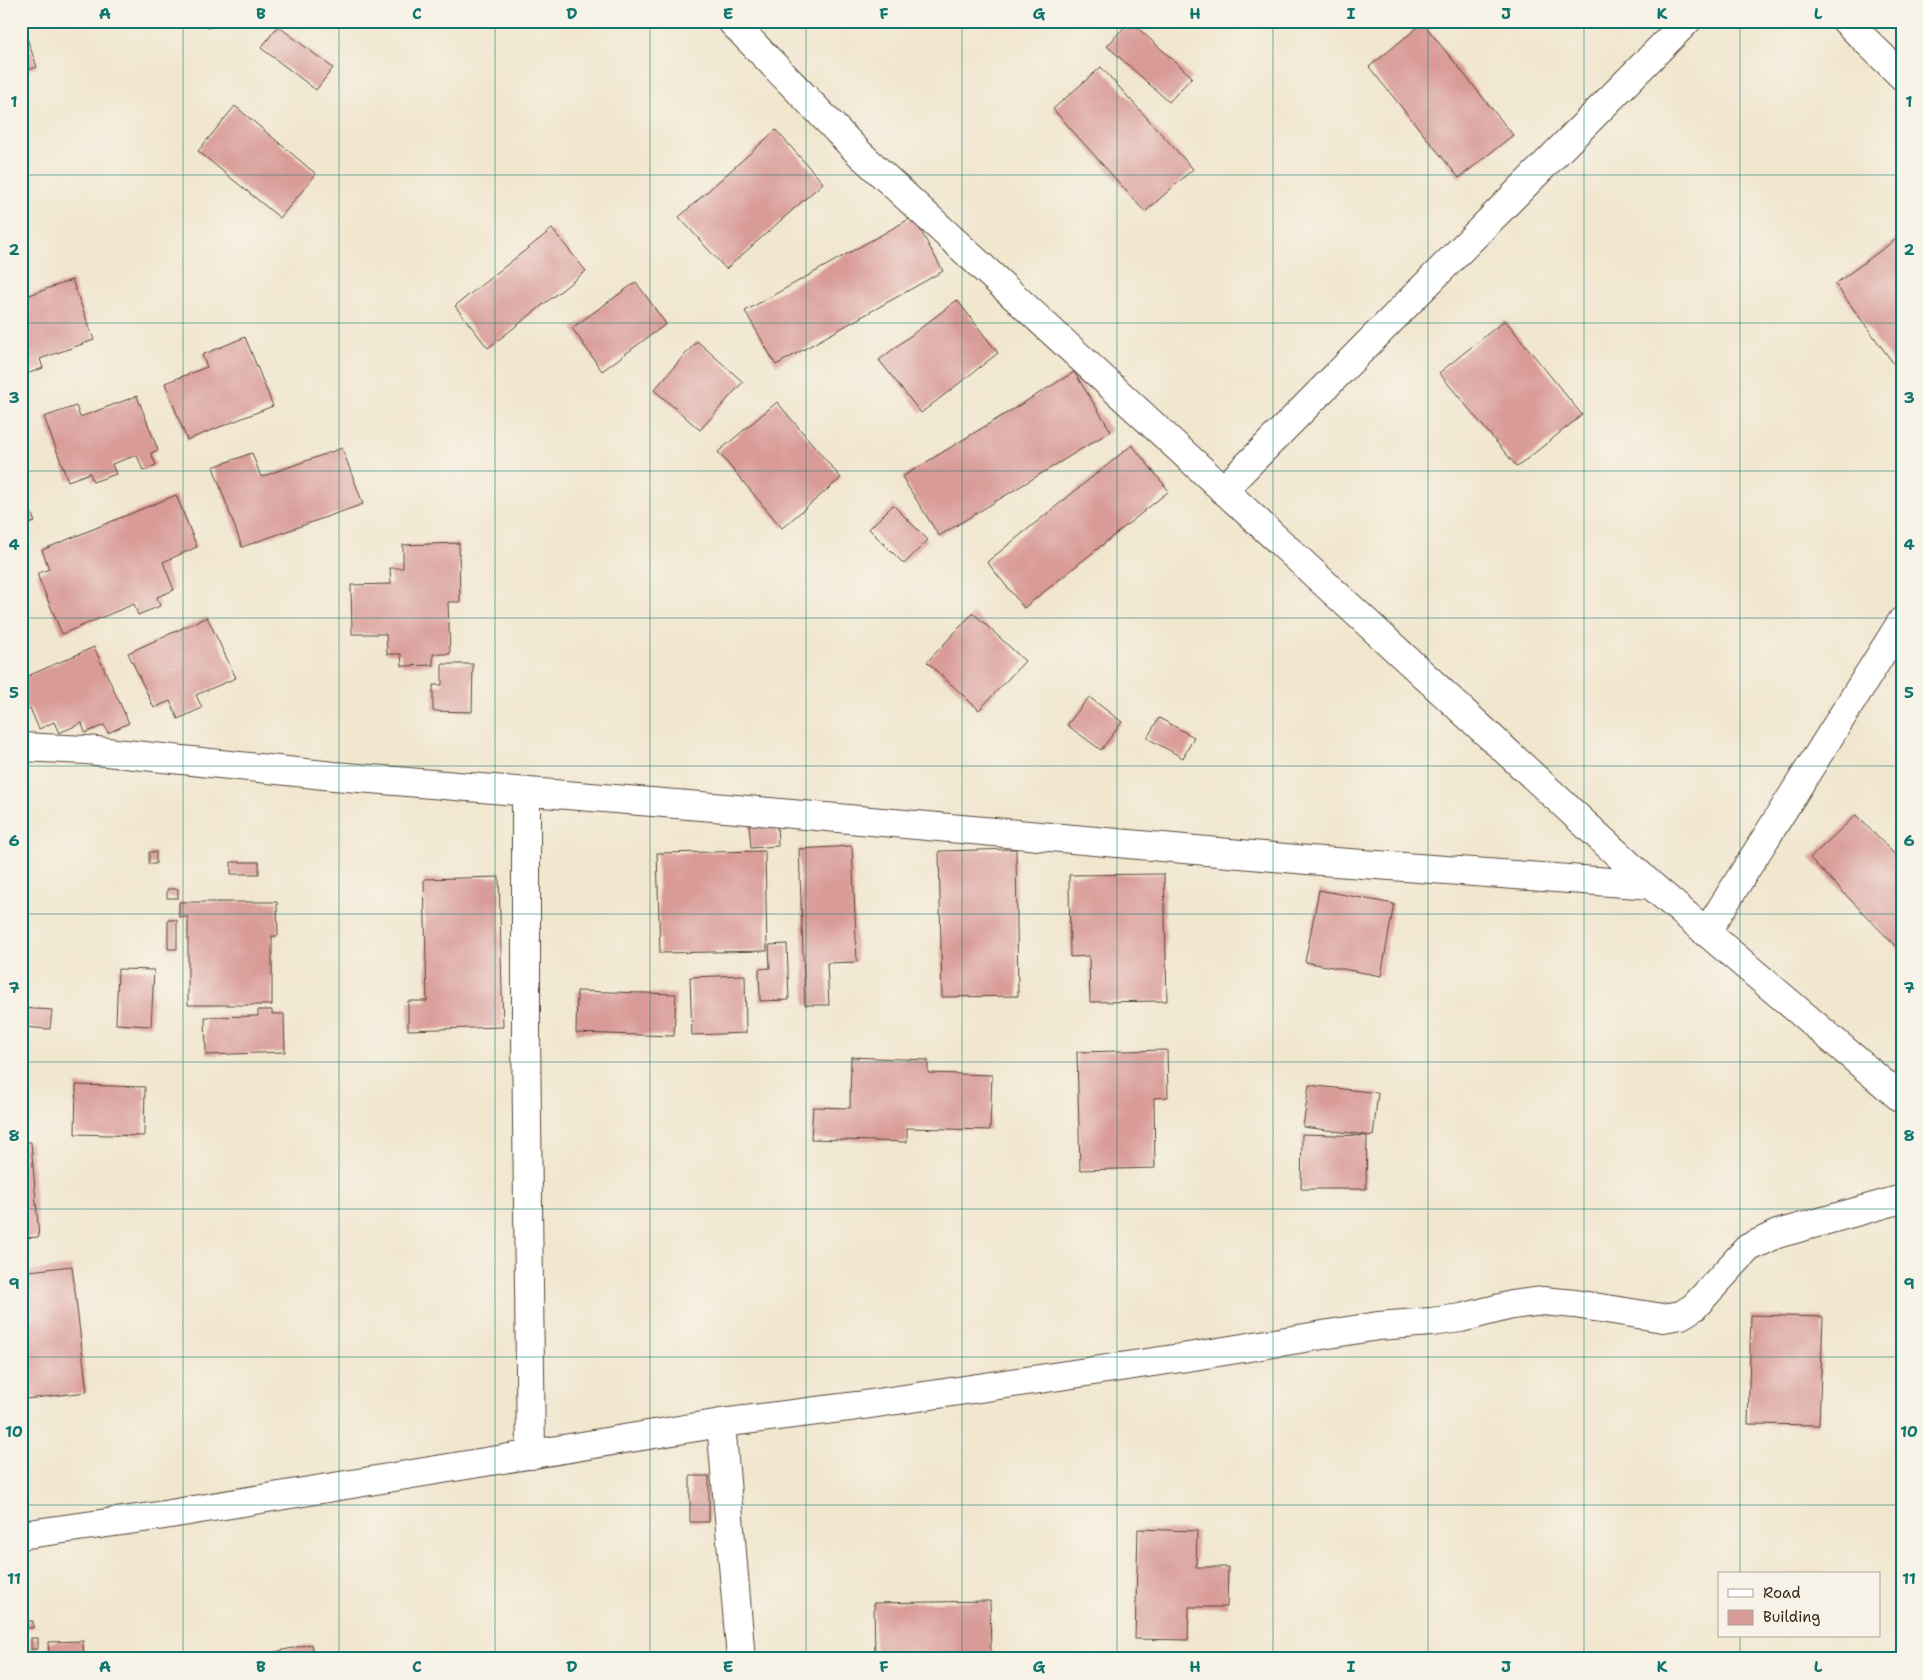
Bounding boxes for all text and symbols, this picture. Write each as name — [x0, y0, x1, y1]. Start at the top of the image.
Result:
text: A — [99, 3, 111, 24]
text: B — [256, 3, 266, 24]
text: C — [412, 3, 422, 24]
text: D — [566, 3, 578, 24]
text: E — [723, 3, 733, 24]
text: F — [879, 3, 889, 24]
text: G — [1033, 3, 1046, 24]
text: H — [1189, 3, 1201, 24]
text: I — [1347, 3, 1356, 24]
text: J — [1501, 3, 1511, 24]
text: K — [1657, 3, 1668, 24]
text: L — [1814, 3, 1823, 24]
text: 1 — [10, 91, 18, 112]
text: 1 — [1905, 91, 1913, 112]
text: 2 — [8, 239, 20, 260]
text: 2 — [1903, 239, 1915, 260]
text: 3 — [8, 387, 20, 408]
text: 3 — [1903, 387, 1915, 408]
text: 4 — [8, 534, 20, 555]
text: 4 — [1903, 534, 1915, 555]
text: 5 — [9, 682, 19, 703]
text: 5 — [1904, 682, 1914, 703]
text: 6 — [8, 830, 20, 851]
text: 6 — [1903, 830, 1915, 851]
text: 7 — [8, 977, 20, 998]
text: 7 — [1903, 977, 1915, 998]
text: 8 — [8, 1125, 20, 1146]
text: 8 — [1903, 1125, 1915, 1146]
text: 9 — [8, 1273, 20, 1294]
text: 9 — [1903, 1273, 1915, 1294]
text: 10 — [5, 1421, 23, 1442]
text: 10 — [1900, 1421, 1918, 1442]
text: 11 — [7, 1568, 21, 1589]
text: 11 — [1902, 1568, 1916, 1589]
legend — [1718, 1572, 1880, 1638]
text: Road — [1763, 1583, 1801, 1603]
text: Building — [1763, 1607, 1820, 1627]
text: A — [99, 1656, 111, 1677]
text: B — [256, 1656, 266, 1677]
text: C — [412, 1656, 422, 1677]
text: D — [566, 1656, 578, 1677]
text: E — [723, 1656, 733, 1677]
text: F — [879, 1656, 889, 1677]
text: G — [1033, 1656, 1046, 1677]
text: H — [1189, 1656, 1201, 1677]
text: I — [1347, 1656, 1356, 1677]
text: J — [1501, 1656, 1511, 1677]
text: K — [1657, 1656, 1668, 1677]
text: L — [1814, 1656, 1823, 1677]

